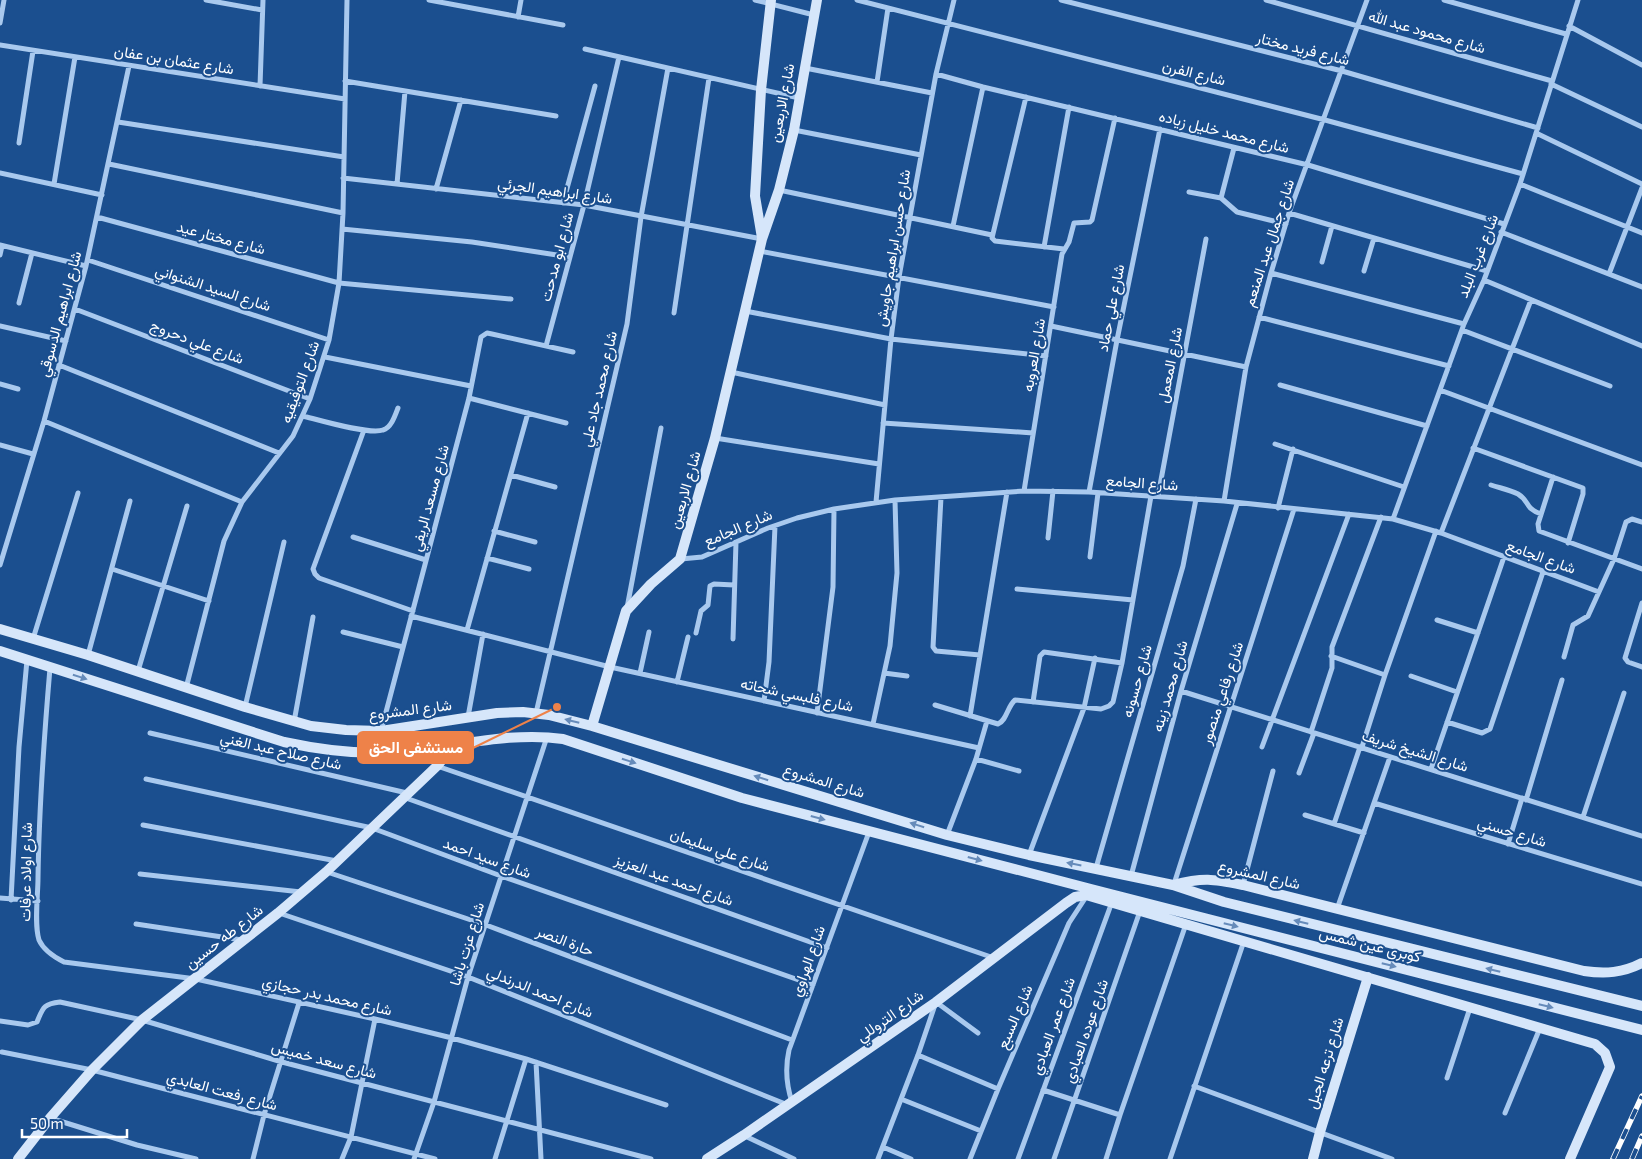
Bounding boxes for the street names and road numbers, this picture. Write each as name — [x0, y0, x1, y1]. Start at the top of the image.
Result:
street label: شارع محمود عبد الله — [1366, 6, 1488, 59]
street label: شارع فريد مختار — [1253, 28, 1352, 71]
street label: شارع عثمان بن عفان — [113, 41, 235, 80]
street label: شارع الفرن — [1160, 56, 1228, 91]
street label: شارع الاربعين — [765, 62, 800, 144]
street label: شارع محمد خليل زياده — [1156, 106, 1291, 159]
street label: شارع حسن ابراهيم جاويش — [871, 168, 916, 328]
street label: شارع ابراهيم الجرئي — [496, 173, 614, 212]
street label: شارع جمال عبد المنعم — [1239, 177, 1300, 310]
street label: شارع ابو مدحت — [536, 210, 579, 304]
street label: شارع غرب البلد — [1453, 211, 1504, 301]
street label: شارع مختار عيد — [174, 217, 268, 260]
street label: شارع ابراهيم الدسوقي — [34, 249, 89, 380]
street label: شارع السيد الشنواني — [152, 260, 274, 319]
street label: شارع علي حماد — [1093, 262, 1132, 354]
street label: شارع علي دحروج — [146, 315, 247, 372]
street label: شارع العروبه — [1018, 316, 1051, 394]
street label: شارع المعمل — [1153, 325, 1188, 405]
street label: شارع محمد جاد علي — [576, 329, 625, 450]
street label: شارع التوفيقيه — [276, 338, 325, 426]
street label: شارع مسعد الريفي — [406, 442, 457, 554]
street label: شارع الاربعين — [664, 449, 707, 532]
street label: شارع الجامع — [1105, 470, 1179, 497]
street label: شارع الجامع — [701, 505, 776, 552]
street label: شارع الجامع — [1503, 535, 1579, 580]
street label: شارع محمد زينه — [1147, 638, 1194, 734]
street label: شارع رفاعي منصور — [1196, 639, 1251, 749]
street label: شارع حسونه — [1117, 642, 1158, 720]
street label: شارع فلبسي شحاته — [738, 673, 855, 720]
street label: شارع المشروع — [367, 695, 453, 726]
street label: شارع الشيخ شريف — [1359, 725, 1471, 778]
street label: شارع صلاح عبد الغني — [218, 727, 344, 778]
street label: شارع المشروع — [781, 759, 867, 804]
street label: شارع حسني — [1474, 812, 1549, 855]
street label: شارع اولاد عرفات — [15, 822, 38, 922]
street label: شارع علي سليمان — [667, 824, 773, 879]
street label: شارع سيد احمد — [440, 833, 534, 884]
street label: شارع احمد عبد العزيز — [611, 849, 736, 912]
street label: شارع المشروع — [1216, 856, 1302, 895]
street label: شارع طه حسين — [181, 900, 268, 975]
street label: شارع عزت باشا — [445, 900, 490, 989]
street label: حارة النصر — [533, 921, 597, 960]
street label: شارع الهراوي — [786, 923, 833, 1000]
street label: كوبرى عين شمس — [1317, 923, 1423, 967]
street label: شارع احمد الدرندلي — [483, 962, 596, 1025]
street label: شارع محمد بدر حجازي — [260, 971, 394, 1024]
street label: شارع عمر العبادي — [1026, 974, 1083, 1079]
street label: شارع عوده العبادي — [1059, 976, 1116, 1087]
street label: شارع السبع — [992, 982, 1039, 1053]
street label: شارع التروللي — [852, 985, 929, 1049]
street label: شارع ترعه الجبل — [1302, 1015, 1349, 1112]
street label: شارع سعد خميس — [269, 1036, 379, 1085]
street label: شارع رفعت العابدي — [164, 1067, 280, 1118]

